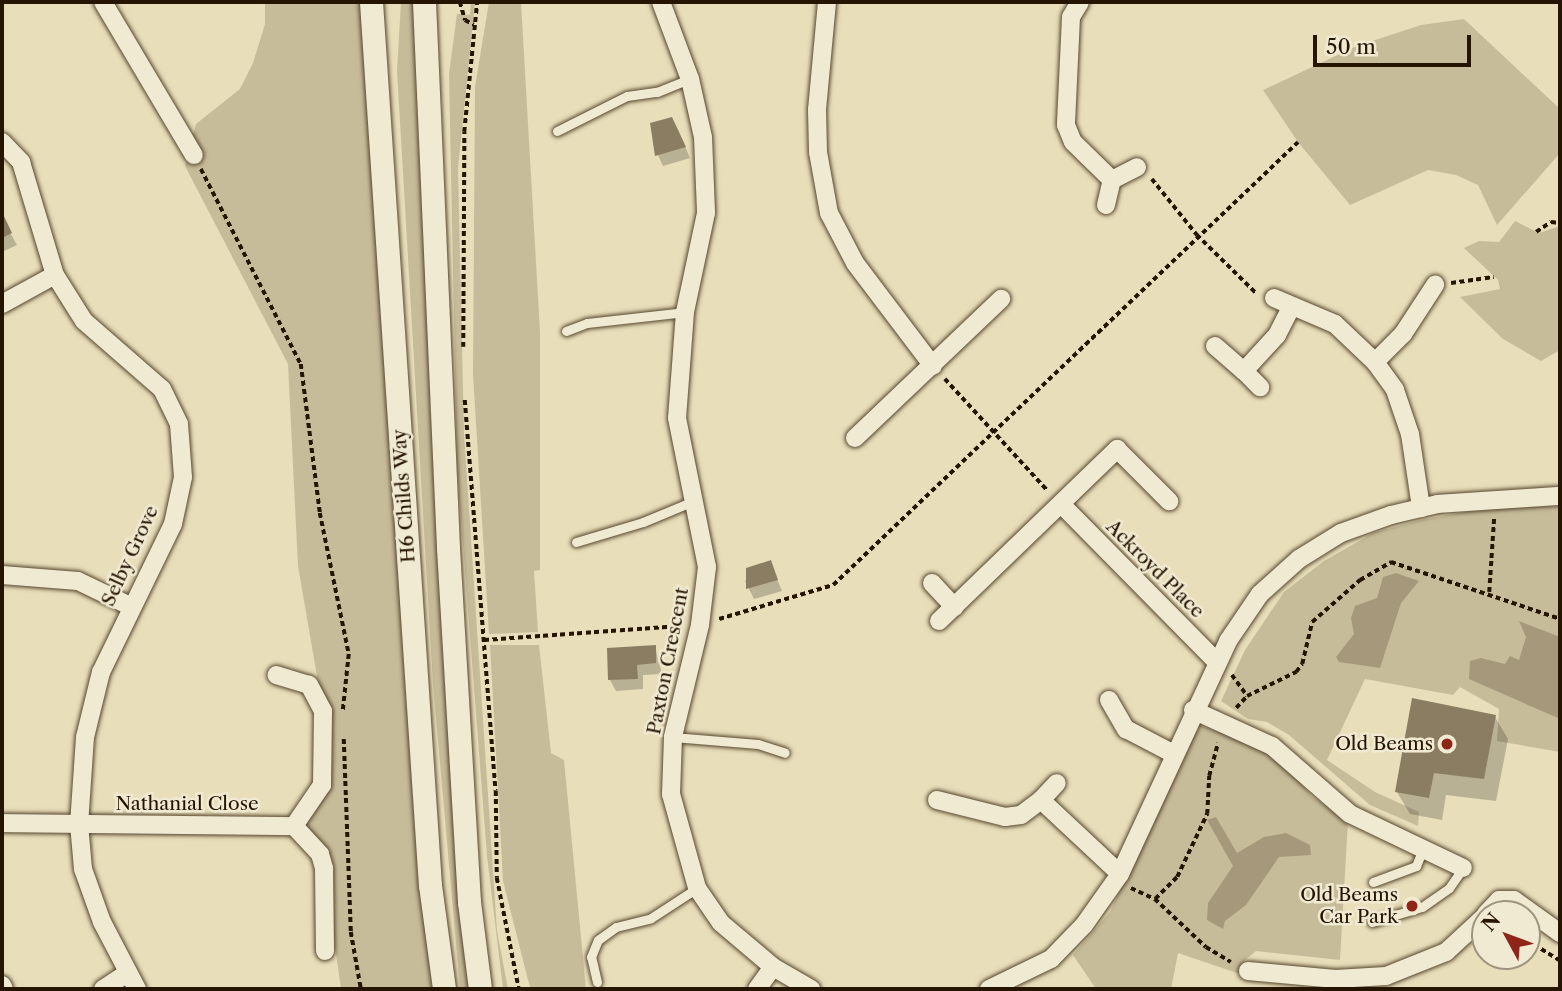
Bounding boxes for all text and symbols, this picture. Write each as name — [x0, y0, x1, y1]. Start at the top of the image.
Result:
scale bar — [1317, 21, 1474, 65]
text: 50 m — [1326, 34, 1376, 59]
street label: H6 Childs Way — [388, 428, 420, 564]
street label: Selby Grove — [97, 502, 163, 610]
street label: Ackroyd Place — [1101, 515, 1209, 623]
street label: Paxton Crescent — [643, 586, 693, 736]
place label: Old Beams — [1335, 733, 1433, 755]
marker: Old Beams — [1439, 736, 1455, 752]
street label: Nathanial Close — [115, 793, 259, 815]
place label: Old Beams Car Park — [1300, 884, 1398, 928]
marker: Old Beams Car Park — [1404, 898, 1420, 914]
north arrow — [1471, 900, 1541, 970]
text: N — [1477, 908, 1505, 936]

